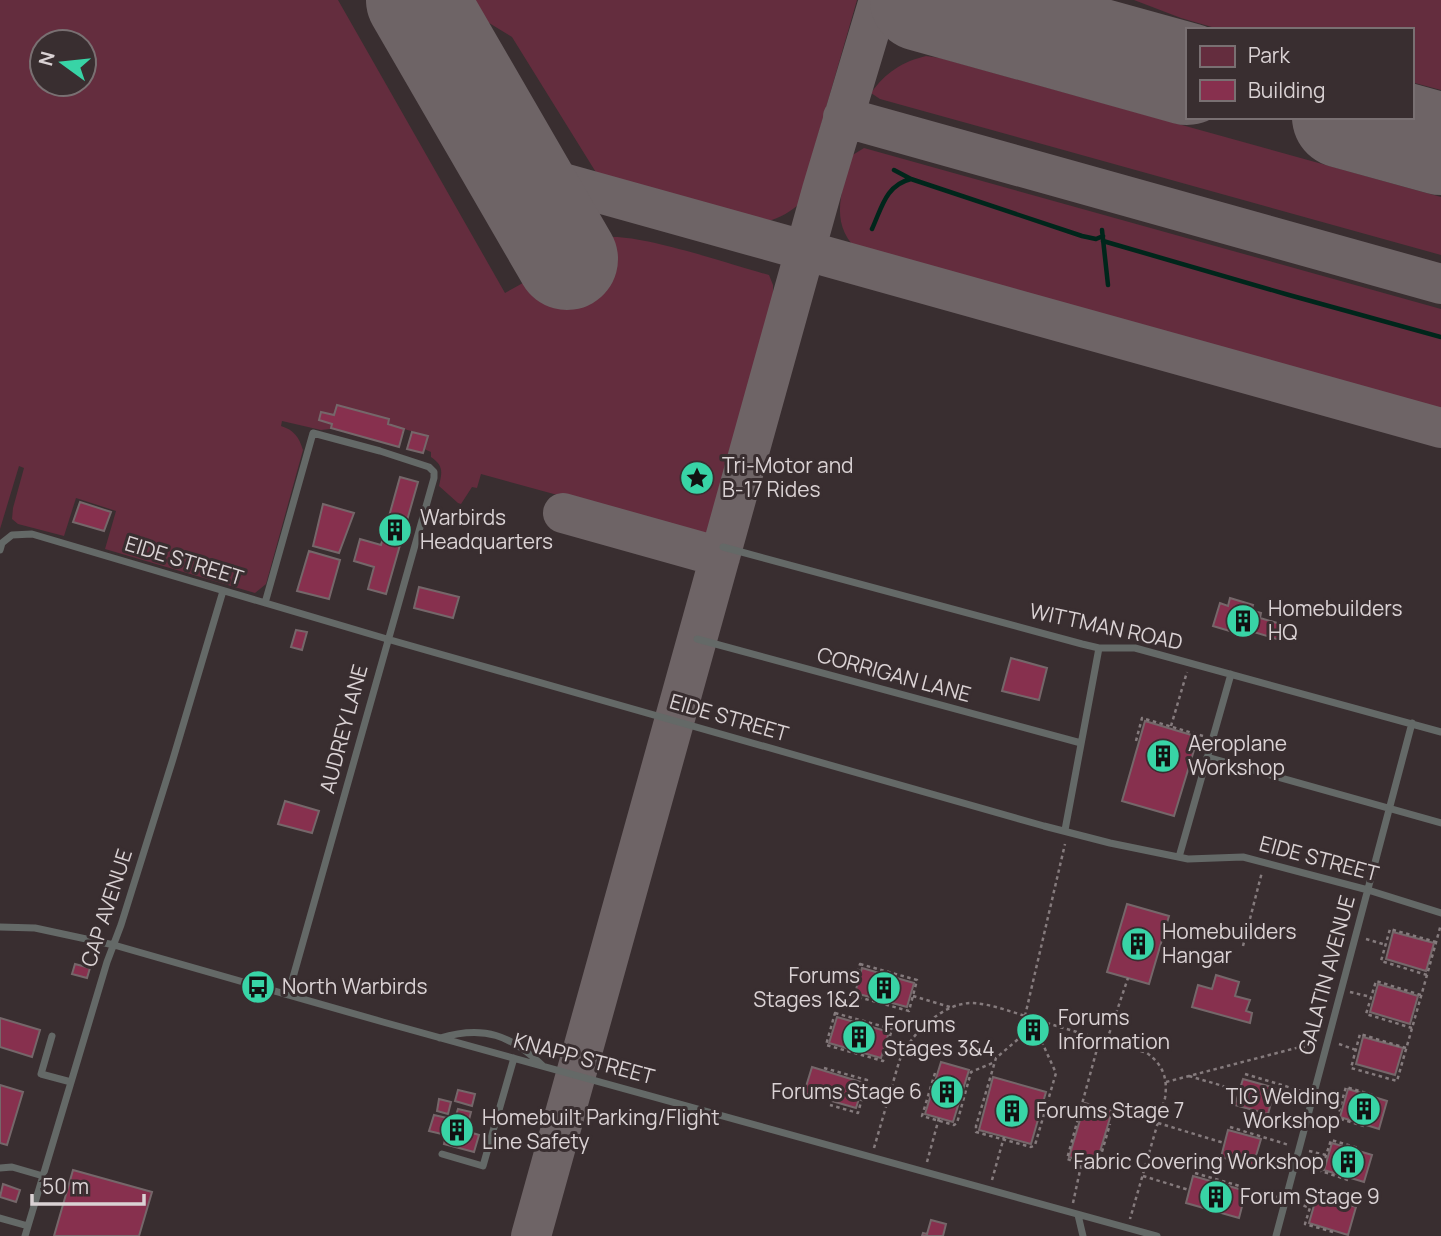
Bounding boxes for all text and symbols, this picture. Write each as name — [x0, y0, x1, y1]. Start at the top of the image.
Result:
north arrow — [28, 28, 98, 98]
legend — [1186, 28, 1413, 119]
text: Park — [1248, 41, 1290, 69]
text: N — [32, 49, 61, 69]
text: Building — [1248, 76, 1325, 104]
place label: Tri-Motor and B-17 Rides — [722, 451, 854, 503]
place icon: Tri-Motor and B-17 Rides — [678, 459, 716, 497]
place label: Warbirds Headquarters — [420, 503, 553, 555]
building icon: Warbirds Headquarters — [376, 511, 414, 549]
street label: EIDE STREET — [122, 529, 247, 591]
place label: Homebuilders HQ — [1268, 594, 1402, 646]
street label: WITTMAN ROAD — [1027, 596, 1185, 656]
building icon: Homebuilders HQ — [1224, 602, 1262, 640]
street label: CORRIGAN LANE — [814, 640, 974, 708]
street label: AUDREY LANE — [312, 661, 374, 796]
street label: EIDE STREET — [667, 687, 792, 747]
place label: Aeroplane Workshop — [1188, 729, 1287, 781]
building icon: Aeroplane Workshop — [1144, 737, 1182, 775]
street label: EIDE STREET — [1257, 829, 1382, 888]
street label: CAP AVENUE — [74, 845, 138, 970]
street label: GALATIN AVENUE — [1291, 892, 1361, 1058]
place label: Homebuilders Hangar — [1162, 917, 1296, 969]
building icon: Homebuilders Hangar — [1119, 925, 1157, 963]
place label: Forums Stages 1&2 — [753, 961, 860, 1013]
bus stop icon: North Warbirds — [239, 968, 277, 1006]
building icon: Forums Stages 1&2 — [865, 969, 903, 1007]
place label: North Warbirds — [282, 972, 428, 1000]
place label: Forums Information — [1058, 1003, 1170, 1055]
place label: Forums Stages 3&4 — [884, 1010, 995, 1062]
building icon: Forums Information — [1014, 1011, 1052, 1049]
building icon: Forums Stages 3&4 — [840, 1018, 878, 1056]
street label: KNAPP STREET — [511, 1026, 658, 1090]
building icon: Forums Stage 6 — [928, 1073, 966, 1111]
place label: Forums Stage 6 — [771, 1077, 922, 1105]
place label: TIG Welding Workshop — [1226, 1082, 1340, 1134]
building icon: TIG Welding Workshop — [1345, 1090, 1383, 1128]
building icon: Forums Stage 7 — [993, 1092, 1031, 1130]
place label: Forums Stage 7 — [1036, 1096, 1184, 1124]
place label: Homebuilt Parking/Flight Line Safety — [482, 1103, 720, 1155]
building icon: Homebuilt Parking/Flight Line Safety — [438, 1111, 476, 1149]
building icon: Fabric Covering Workshop — [1329, 1143, 1367, 1181]
place label: Fabric Covering Workshop — [1073, 1147, 1324, 1175]
scale bar — [32, 1162, 144, 1206]
text: 50 m — [42, 1172, 89, 1200]
building icon: Forum Stage 9 — [1197, 1178, 1235, 1216]
place label: Forum Stage 9 — [1240, 1182, 1380, 1210]

